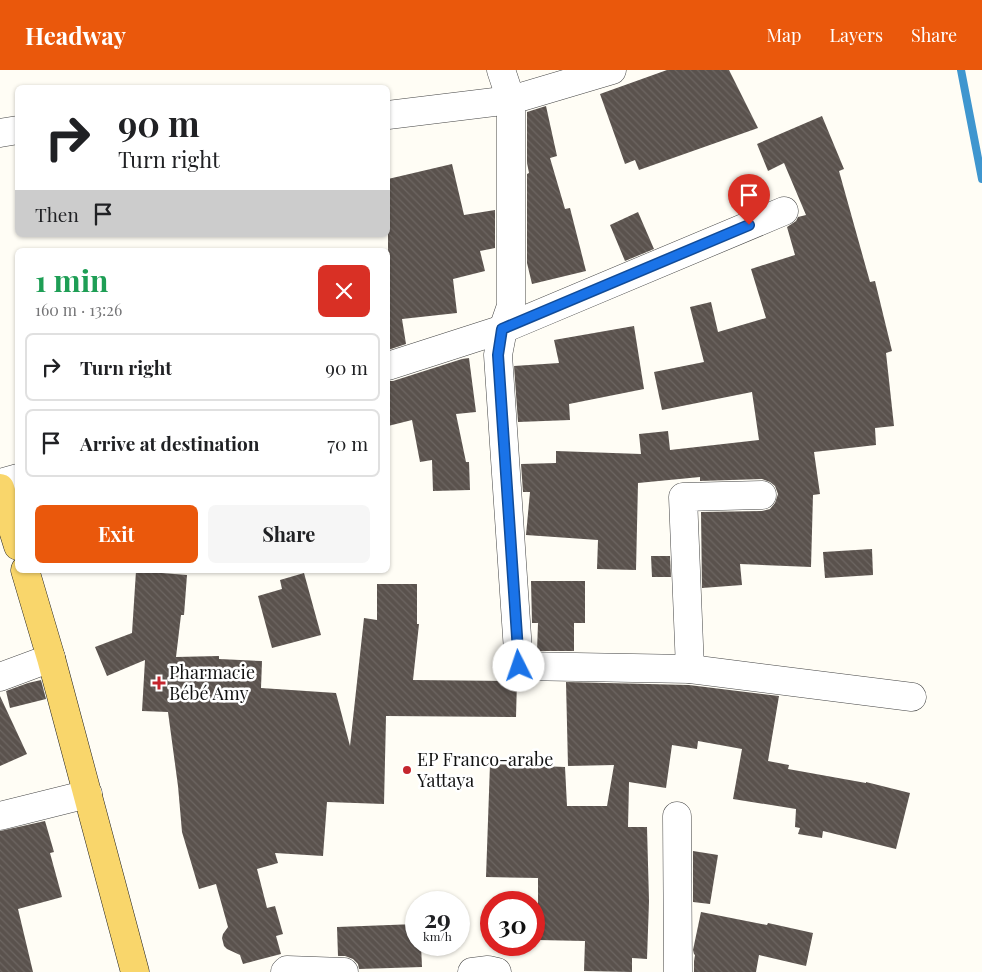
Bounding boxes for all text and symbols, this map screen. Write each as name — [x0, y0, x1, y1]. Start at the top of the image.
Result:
text: Headway — [25, 19, 126, 51]
text: Map — [766, 23, 801, 47]
text: Layers — [829, 23, 883, 47]
text: Share — [911, 23, 957, 47]
text: 90 m — [118, 99, 200, 146]
icon: right — [35, 105, 100, 170]
text: Turn right — [118, 144, 220, 174]
pin — [728, 174, 770, 225]
icon: arrive — [735, 181, 763, 209]
icon: arrive — [89, 200, 117, 228]
text: Then — [35, 201, 79, 227]
text: 1 min — [35, 260, 109, 300]
button: close — [318, 265, 370, 317]
text: 160 m · 13:26 — [35, 299, 122, 320]
icon: right — [37, 353, 65, 381]
text: Turn right — [80, 354, 172, 380]
text: 90 m — [325, 354, 368, 380]
icon: arrive — [37, 429, 65, 457]
text: Arrive at destination — [80, 430, 260, 456]
text: 70 m — [327, 430, 368, 456]
button: Exit — [35, 505, 198, 563]
button: Share — [208, 505, 370, 563]
position arrow — [492, 639, 544, 691]
place label: Pharmacie Bébé Amy — [169, 660, 255, 705]
marker: Pharmacie Bébé Amy — [153, 677, 165, 689]
place label: EP Franco-arabe Yattaya — [416, 747, 553, 792]
marker: EP Franco-arabe Yattaya — [401, 764, 413, 776]
speed limit sign: 30 — [480, 891, 545, 956]
text: 29 — [424, 901, 451, 934]
text: km/h — [423, 928, 452, 944]

